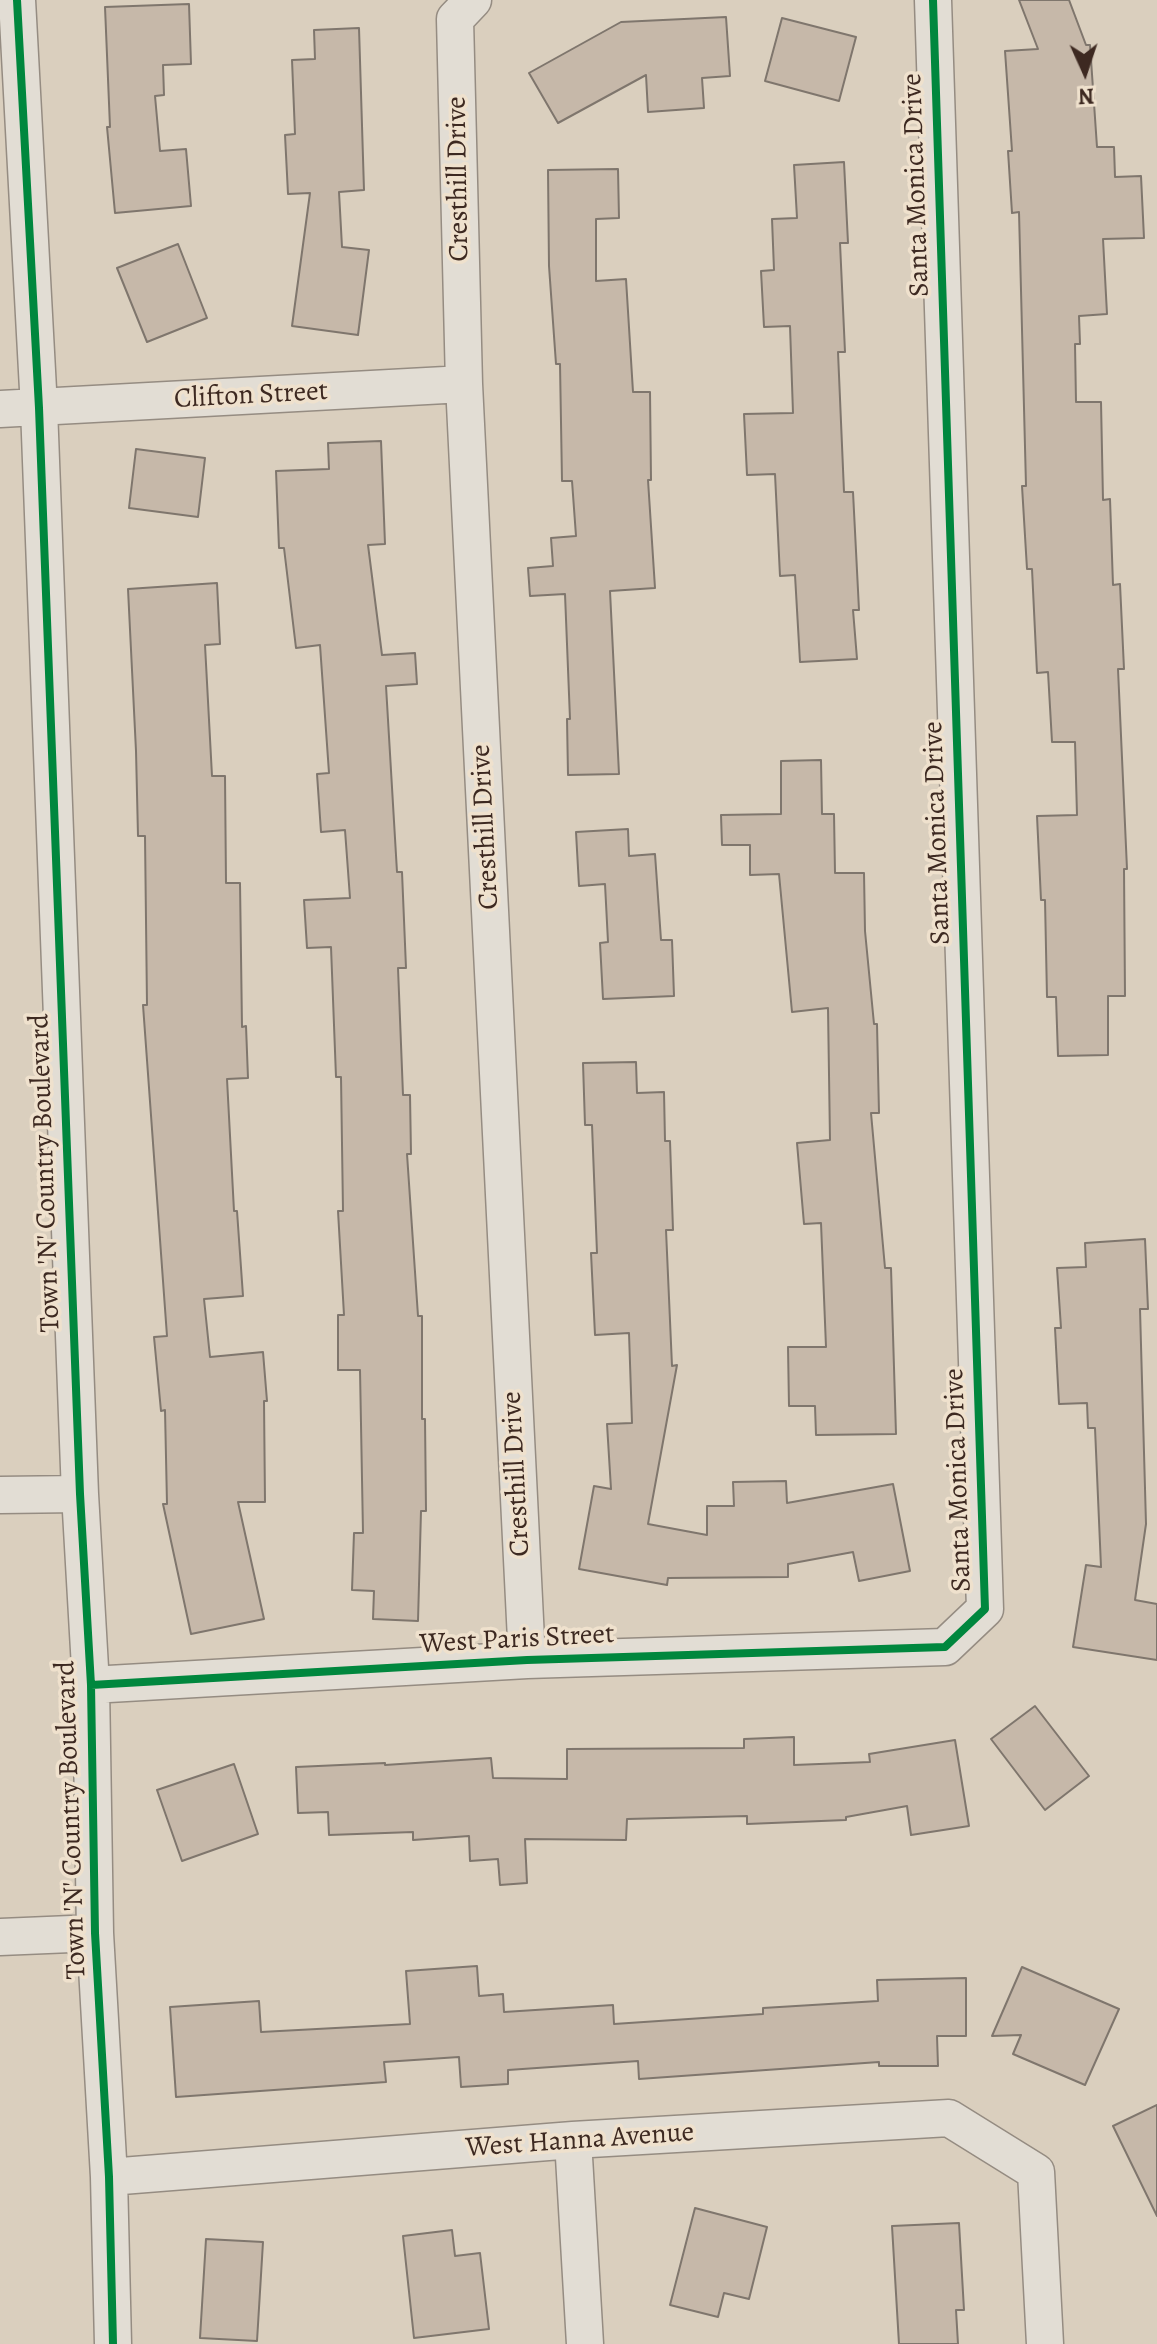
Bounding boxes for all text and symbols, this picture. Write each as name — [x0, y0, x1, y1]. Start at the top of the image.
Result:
north arrow — [1045, 32, 1125, 112]
street label: Santa Monica Drive — [896, 73, 938, 297]
text: N — [1077, 81, 1095, 111]
street label: Cresthill Drive — [441, 96, 477, 262]
street label: Clifton Street — [173, 375, 329, 417]
street label: Santa Monica Drive — [917, 721, 959, 945]
street label: Cresthill Drive — [465, 744, 507, 910]
street label: Town 'N' Country Boulevard — [24, 1013, 68, 1333]
street label: Santa Monica Drive — [938, 1368, 980, 1592]
street label: Cresthill Drive — [496, 1391, 538, 1557]
street label: West Paris Street — [419, 1618, 615, 1662]
street label: Town 'N' Country Boulevard — [50, 1660, 94, 1980]
street label: West Hanna Avenue — [465, 2116, 695, 2166]

